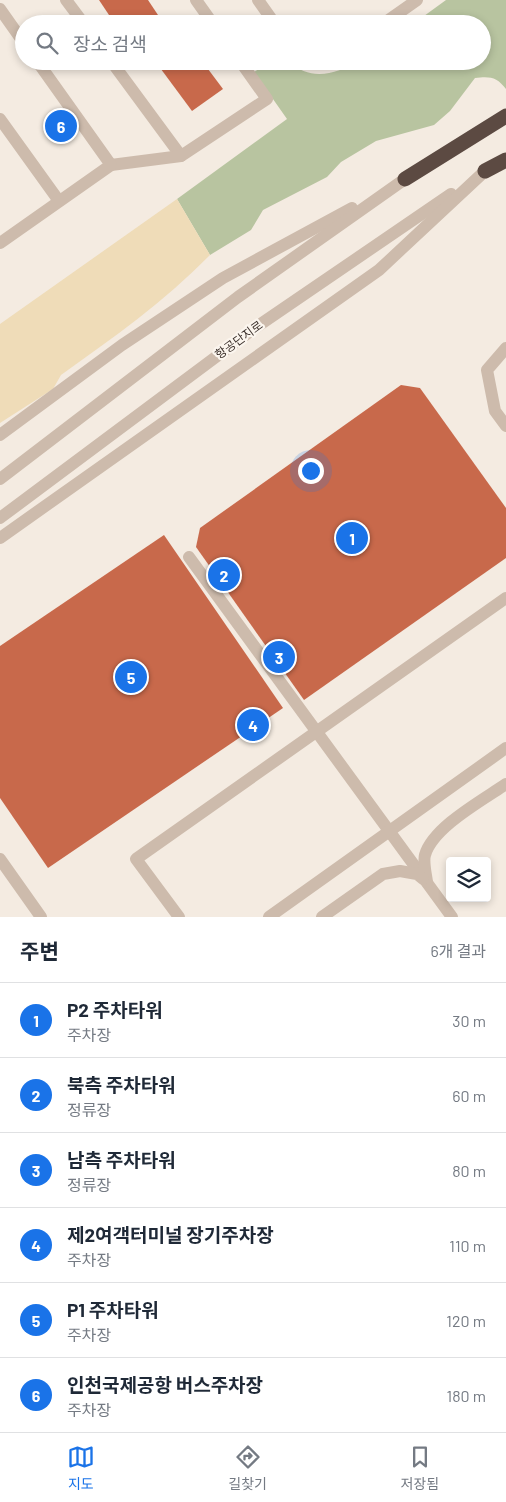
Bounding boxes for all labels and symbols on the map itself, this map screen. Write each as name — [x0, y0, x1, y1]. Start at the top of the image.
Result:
pin: 6 — [45, 107, 77, 145]
street label: 항공단지로 — [212, 317, 265, 361]
your location — [298, 458, 324, 484]
pin: 1 — [336, 519, 368, 557]
pin: 2 — [208, 556, 240, 594]
pin: 3 — [263, 638, 295, 676]
pin: 5 — [115, 658, 147, 696]
pin: 4 — [237, 706, 269, 744]

